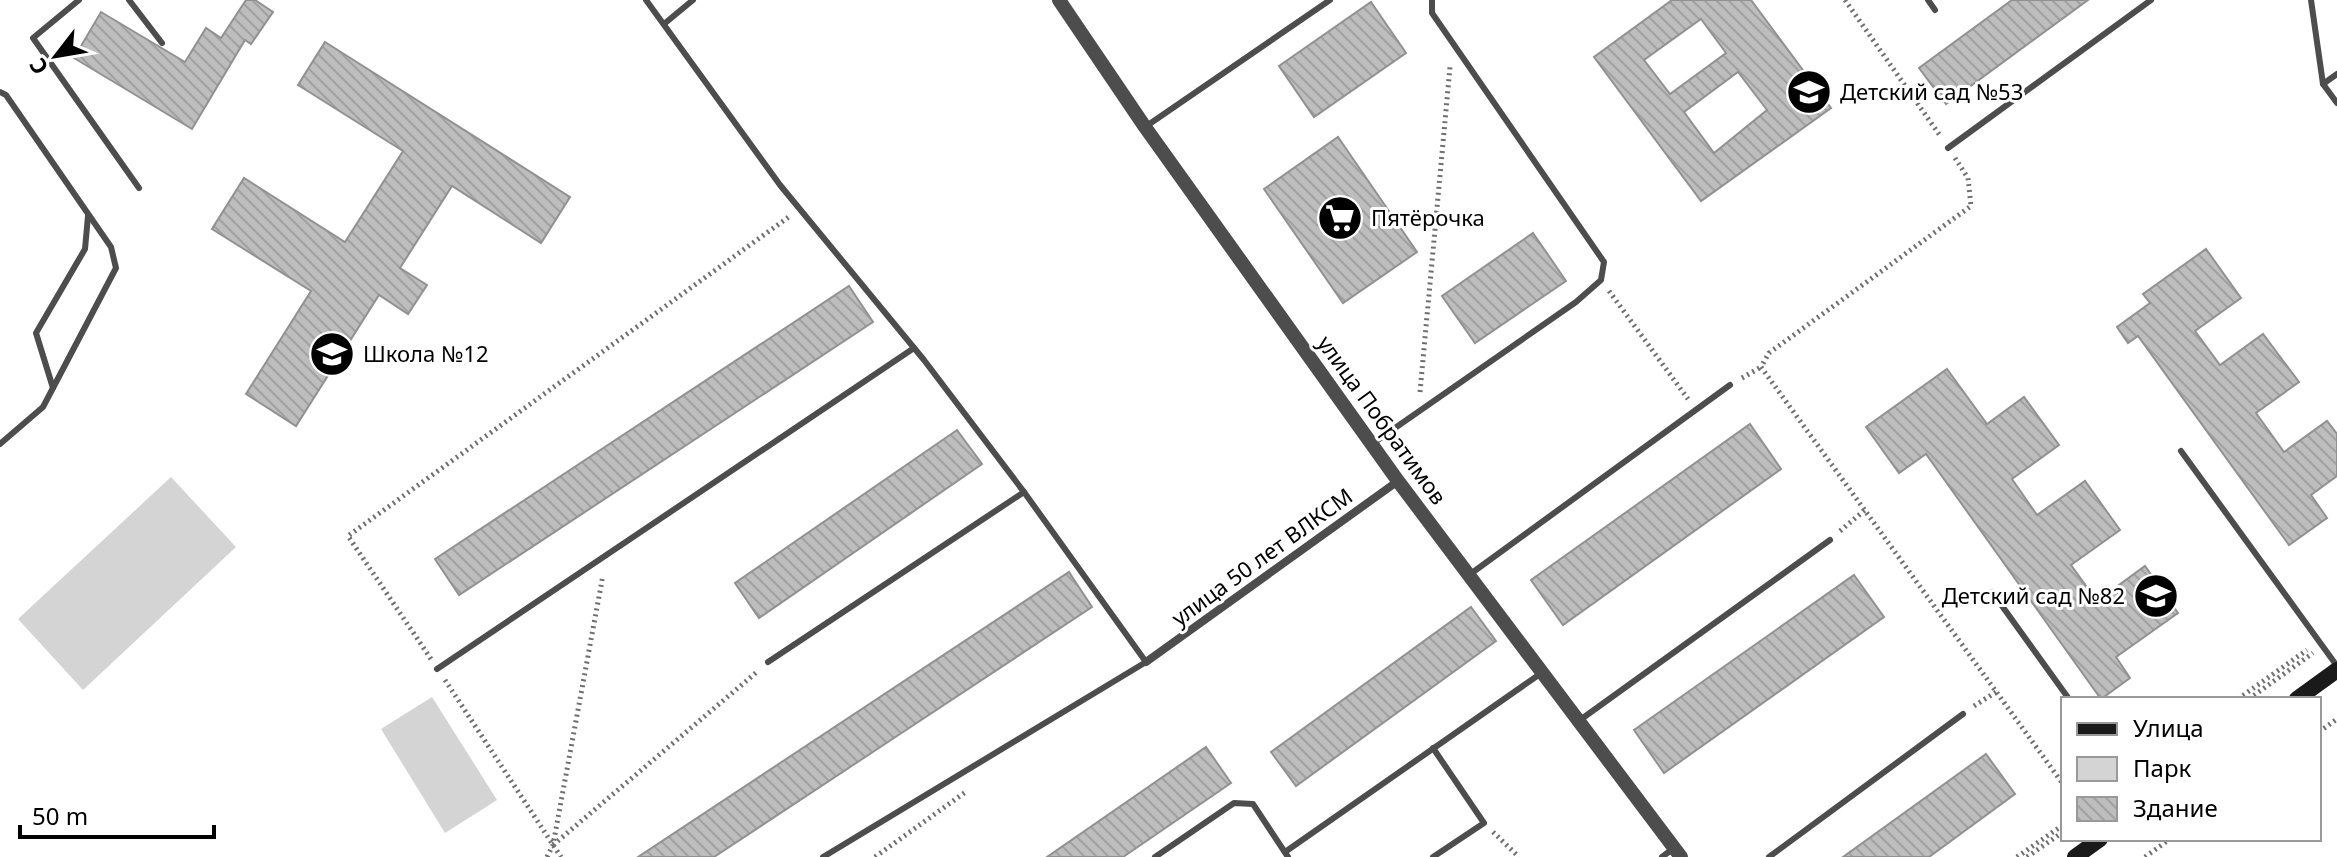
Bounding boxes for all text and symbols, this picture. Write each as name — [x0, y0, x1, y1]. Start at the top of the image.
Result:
north arrow — [16, 16, 96, 96]
text: С — [21, 53, 55, 81]
school or university icon: Детский сад №53 — [1785, 68, 1833, 116]
place label: Детский сад №53 — [1840, 76, 2023, 106]
supermarket icon: Пятёрочка — [1316, 194, 1364, 242]
place label: Пятёрочка — [1371, 202, 1485, 232]
street label: улица Побратимов — [1311, 329, 1454, 510]
school or university icon: Школа №12 — [308, 330, 356, 378]
place label: Школа №12 — [363, 338, 489, 368]
street label: улица 50 лет ВЛКСМ — [1165, 480, 1358, 632]
school or university icon: Детский сад №82 — [2132, 572, 2180, 620]
place label: Детский сад №82 — [1942, 580, 2125, 610]
legend — [2061, 697, 2321, 841]
text: Улица — [2133, 711, 2204, 744]
text: Парк — [2133, 751, 2192, 784]
scale bar — [20, 789, 214, 839]
text: Здание — [2133, 791, 2218, 824]
text: 50 m — [32, 799, 88, 832]

